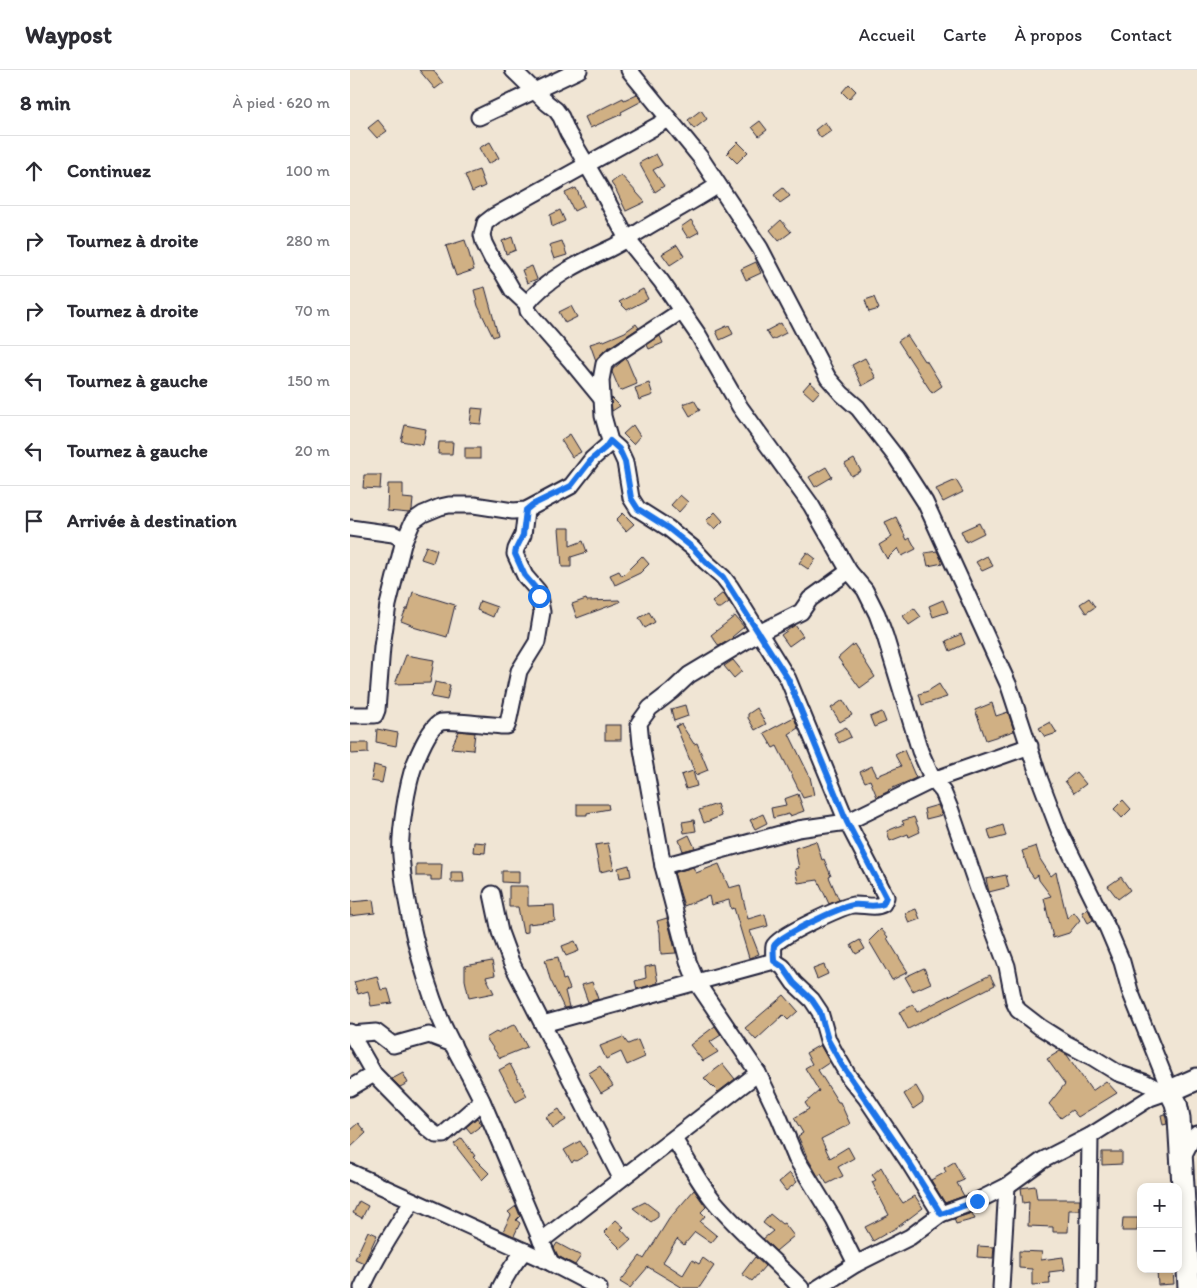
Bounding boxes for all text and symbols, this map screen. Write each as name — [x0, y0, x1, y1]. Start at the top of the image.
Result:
text: Waypost — [25, 20, 112, 49]
text: Accueil — [859, 24, 915, 46]
text: Carte — [943, 24, 986, 46]
text: À propos — [1014, 24, 1082, 46]
text: Contact — [1110, 24, 1172, 46]
text: 8 min — [20, 90, 70, 115]
text: À pied · 620 m — [233, 93, 330, 112]
icon: ahead — [20, 157, 48, 185]
text: Continuez — [67, 159, 151, 182]
text: 100 m — [286, 161, 330, 180]
icon: right — [20, 227, 48, 255]
text: Tournez à droite — [67, 229, 199, 252]
text: 280 m — [286, 231, 330, 250]
icon: right — [20, 297, 48, 325]
text: Tournez à droite — [67, 299, 199, 322]
text: 70 m — [295, 301, 330, 320]
icon: left — [20, 367, 48, 395]
text: Tournez à gauche — [67, 369, 208, 392]
text: 150 m — [287, 371, 330, 390]
icon: left — [20, 437, 48, 465]
text: Tournez à gauche — [67, 439, 208, 462]
text: 20 m — [295, 441, 330, 460]
icon: arrive — [20, 507, 48, 535]
text: Arrivée à destination — [67, 509, 237, 532]
route start — [528, 585, 551, 608]
map controls — [1137, 1183, 1182, 1273]
button: + — [1137, 1183, 1182, 1228]
route end — [966, 1190, 989, 1213]
button: − — [1137, 1228, 1182, 1273]

